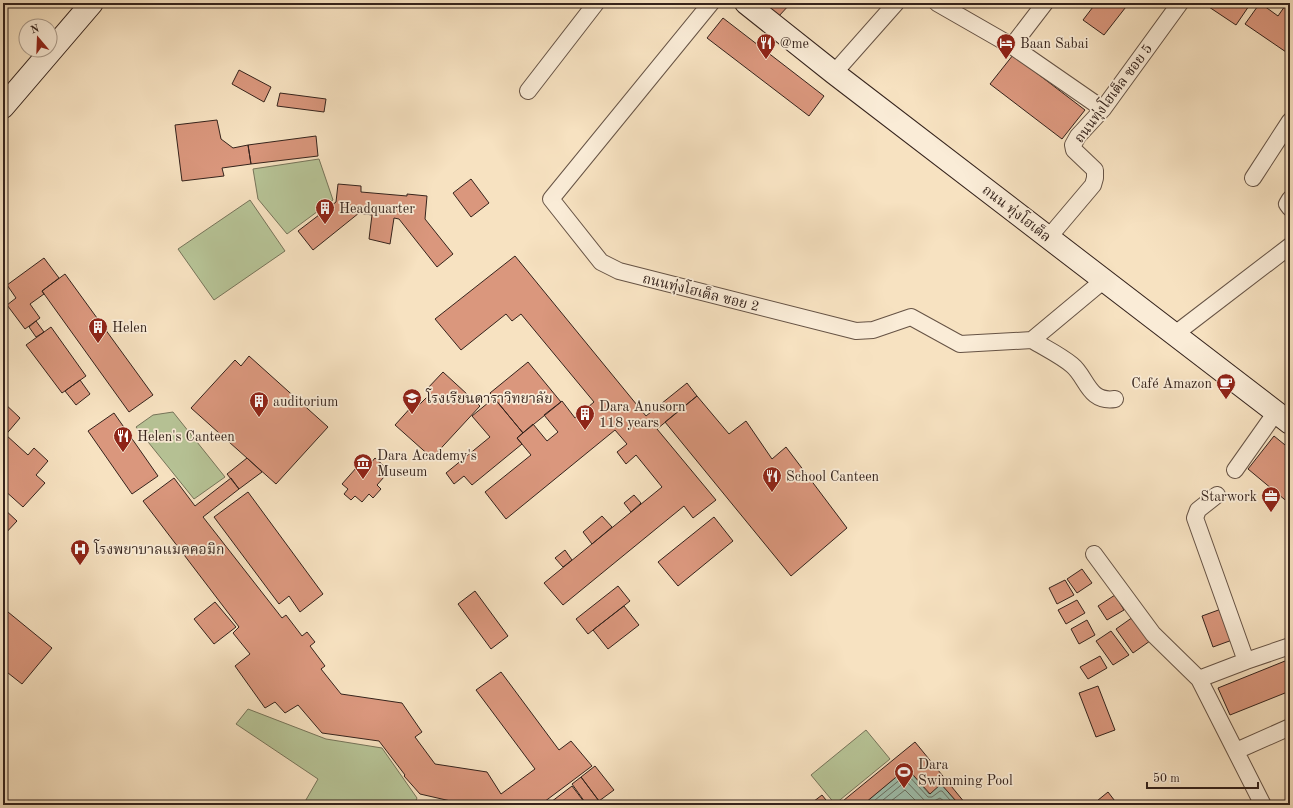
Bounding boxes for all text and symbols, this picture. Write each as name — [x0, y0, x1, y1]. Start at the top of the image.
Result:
north arrow — [18, 18, 58, 58]
text: N — [29, 23, 42, 37]
restaurant icon: @me — [755, 32, 777, 60]
hotel icon: Baan Sabai — [995, 32, 1017, 60]
place label: @me — [780, 37, 809, 51]
place label: Baan Sabai — [1020, 37, 1089, 51]
street label: ถนนทุ่งโฮเต็ล ซอย 5 — [1069, 39, 1156, 146]
street label: ถนน ทุ่งโฮเต็ล — [979, 180, 1056, 246]
building icon: Headquarter — [314, 197, 336, 225]
place label: Headquarter — [339, 202, 415, 216]
street label: ถนนทุ่งโฮเต็ล ซอย 2 — [641, 268, 761, 315]
building icon: Helen — [87, 316, 109, 344]
place label: Helen — [112, 321, 148, 335]
cafe icon: Café Amazon — [1215, 372, 1237, 400]
place label: Café Amazon — [1131, 377, 1212, 391]
school or university icon: โรงเรียนดาราวิทยาลัย — [401, 387, 423, 415]
place label: โรงเรียนดาราวิทยาลัย — [425, 388, 553, 406]
building icon: auditorium — [248, 390, 270, 418]
place label: auditorium — [273, 395, 338, 409]
place label: Dara Anusorn 118 years — [599, 400, 686, 430]
building icon: Dara Anusorn 118 years — [574, 403, 596, 431]
restaurant icon: Helen's Canteen — [112, 425, 134, 453]
place label: Helen's Canteen — [137, 430, 235, 444]
place label: Dara Academy's Museum — [377, 449, 477, 479]
museum icon: Dara Academy's Museum — [352, 452, 374, 480]
restaurant icon: School Canteen — [761, 465, 783, 493]
place label: School Canteen — [786, 470, 880, 484]
office icon: Starwork — [1260, 485, 1282, 513]
place label: Starwork — [1201, 490, 1257, 504]
hospital icon: โรงพยาบาลแมคคอมิก — [69, 538, 91, 566]
place label: โรงพยาบาลแมคคอมิก — [93, 539, 224, 557]
place label: Dara Swimming Pool — [918, 758, 1013, 788]
sports icon: Dara Swimming Pool — [893, 761, 915, 789]
scale bar — [1147, 764, 1258, 790]
text: 50 m — [1153, 772, 1180, 785]

